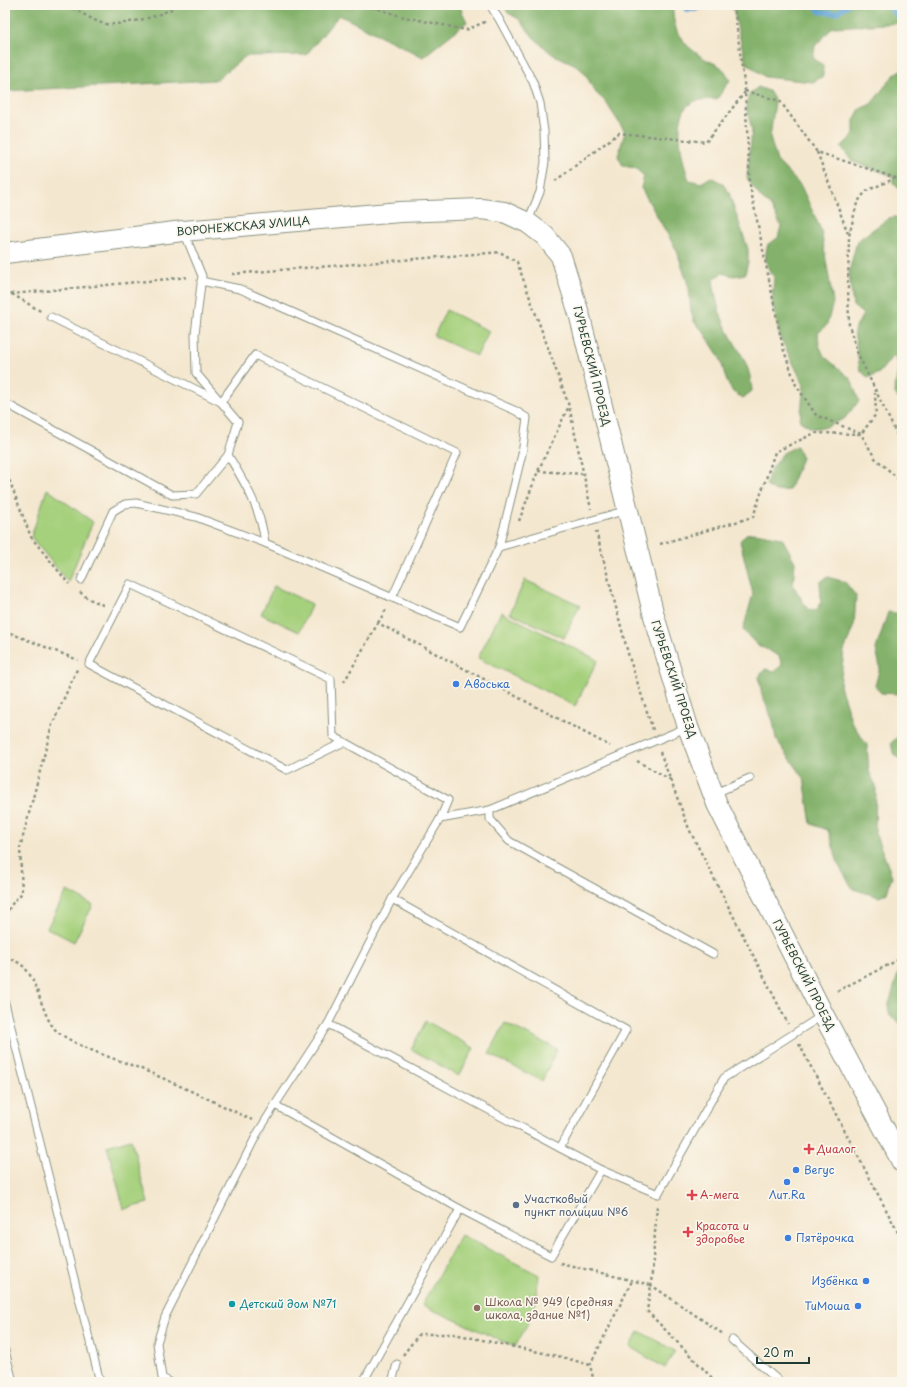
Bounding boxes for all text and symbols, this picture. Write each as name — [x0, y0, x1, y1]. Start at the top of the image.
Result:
street label: ВОРОНЕЖСКАЯ УЛИЦА — [176, 211, 311, 240]
street label: ГУРЬЕВСКИЙ ПРОЕЗД — [569, 304, 616, 428]
street label: ГУРЬЕВСКИЙ ПРОЕЗД — [647, 618, 702, 741]
place label: Авоська — [464, 675, 510, 692]
marker: Авоська — [451, 679, 461, 689]
street label: ГУРЬЕВСКИЙ ПРОЕЗД — [769, 916, 840, 1034]
place label: Диалог — [816, 1140, 856, 1157]
marker: Диалог — [804, 1144, 814, 1154]
place label: Вегус — [804, 1161, 835, 1178]
marker: Вегус — [791, 1165, 801, 1175]
marker: Лит.Ra — [782, 1177, 792, 1187]
place label: А-мега — [700, 1186, 739, 1203]
place label: Лит.Ra — [769, 1186, 806, 1203]
place label: Участковый пункт полиции №6 — [524, 1190, 629, 1220]
marker: А-мега — [687, 1190, 697, 1200]
marker: Участковый пункт полиции №6 — [511, 1200, 521, 1210]
place label: Красота и здоровье — [695, 1217, 749, 1247]
marker: Красота и здоровье — [683, 1227, 693, 1237]
place label: Пятёрочка — [796, 1229, 854, 1246]
marker: Пятёрочка — [783, 1233, 793, 1243]
place label: Избёнка — [811, 1272, 858, 1289]
marker: Избёнка — [861, 1276, 871, 1286]
place label: Школа № 949 (средняя школа, здание №1) — [485, 1293, 613, 1323]
place label: Детский дом №71 — [239, 1295, 336, 1312]
place label: ТиМоша — [804, 1297, 850, 1314]
marker: Детский дом №71 — [227, 1299, 237, 1309]
marker: ТиМоша — [853, 1301, 863, 1311]
marker: Школа № 949 (средняя школа, здание №1) — [472, 1303, 482, 1313]
scale bar — [757, 1339, 809, 1365]
text: 20 m — [763, 1343, 794, 1361]

